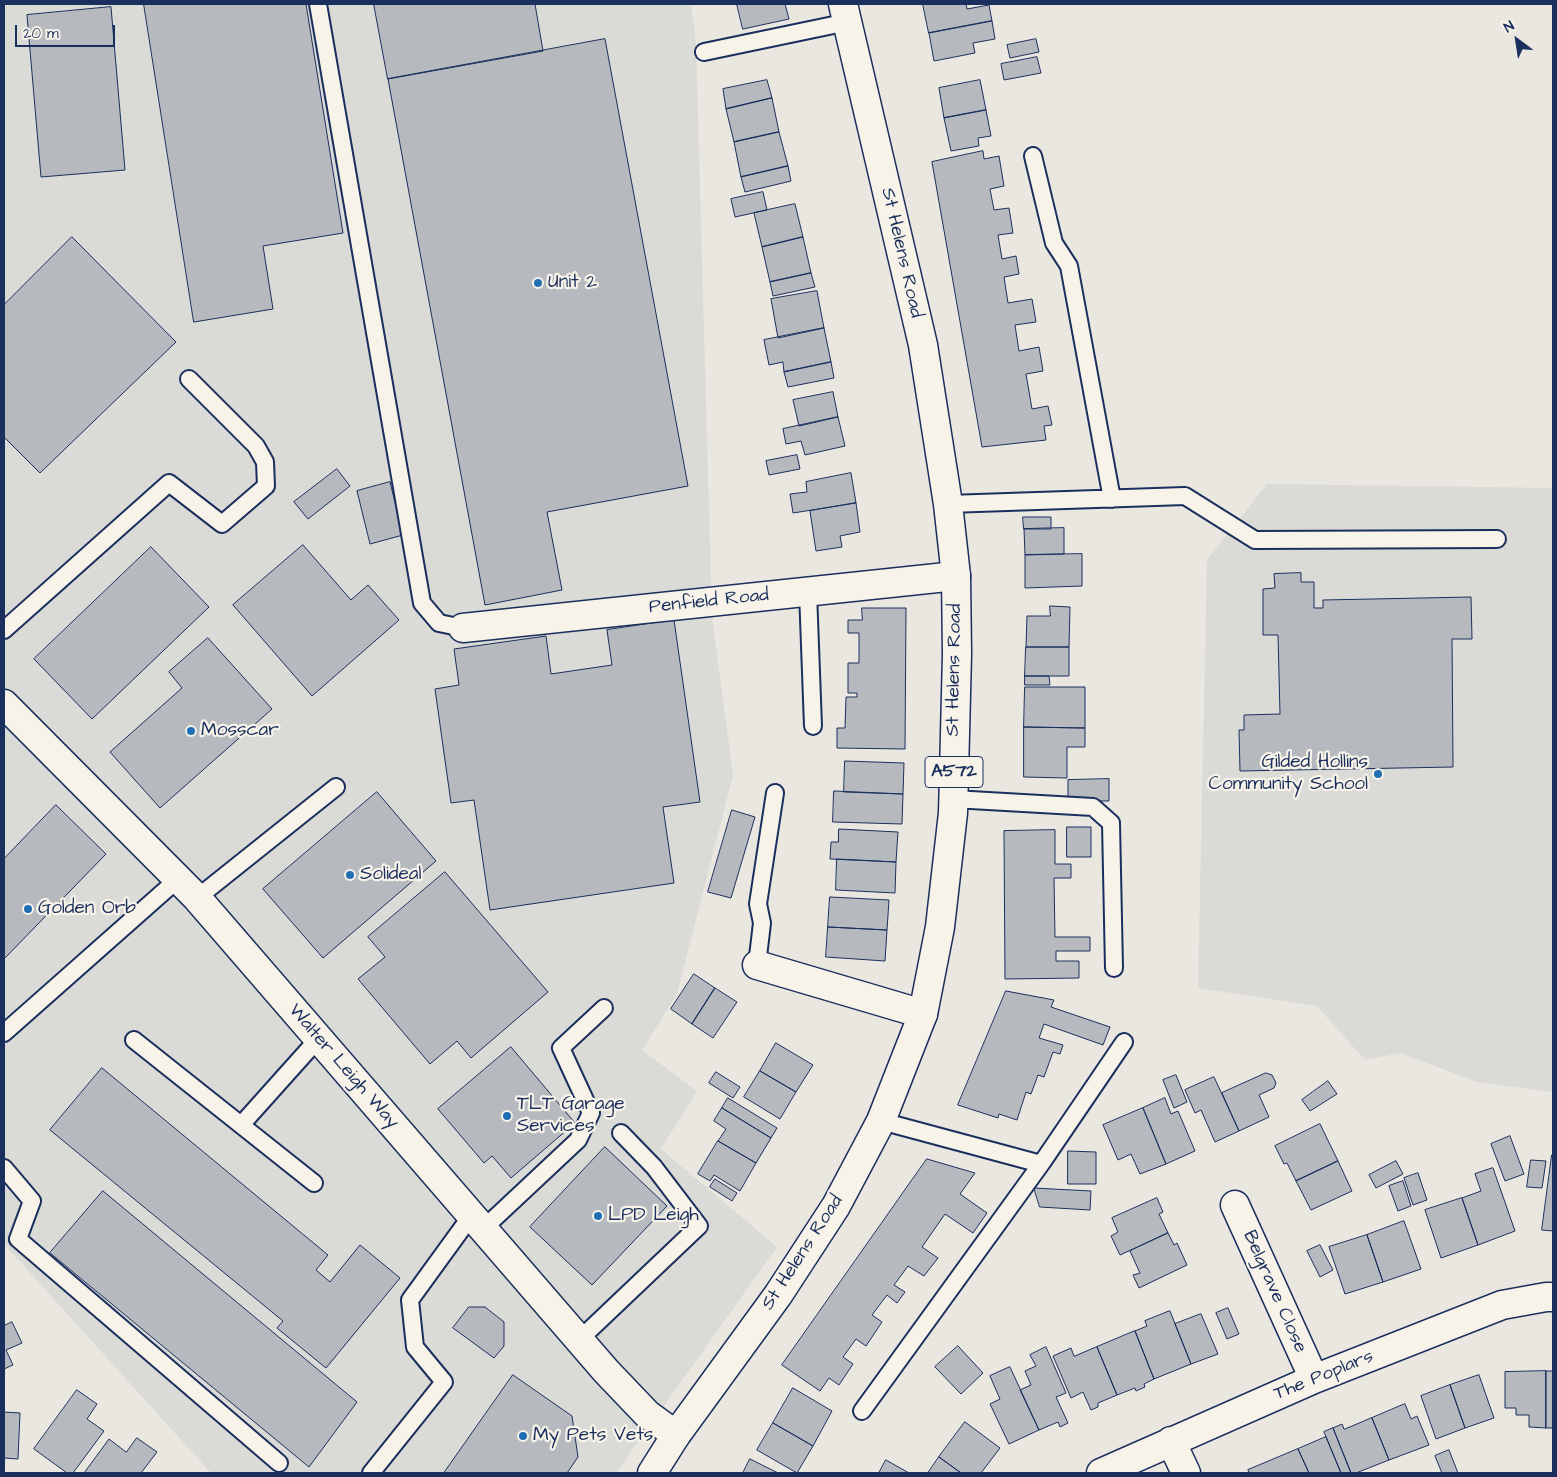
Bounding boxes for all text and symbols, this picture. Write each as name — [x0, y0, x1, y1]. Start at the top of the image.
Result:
scale bar — [18, 15, 118, 47]
north arrow — [1492, 15, 1542, 65]
text: N — [1500, 16, 1518, 38]
text: 20 m — [23, 23, 59, 44]
street label: St Helens Road — [875, 186, 927, 320]
place label: Unit 2 — [548, 272, 597, 294]
marker: Unit 2 — [532, 277, 544, 289]
street label: Penfield Road — [648, 584, 770, 620]
street label: St Helens Road — [942, 603, 968, 737]
place label: Mosscar — [201, 720, 279, 742]
marker: Mosscar — [185, 725, 197, 737]
place label: Gilded Hollins Community School — [1209, 752, 1368, 796]
road number: A572 — [925, 756, 983, 788]
marker: Gilded Hollins Community School — [1372, 768, 1384, 780]
place label: Solideal — [360, 864, 421, 886]
marker: Solideal — [344, 869, 356, 881]
place label: Golden Orb — [38, 898, 136, 920]
marker: Golden Orb — [22, 903, 34, 915]
street label: Walter Leigh Way — [283, 1000, 403, 1134]
place label: TLT Garage Services — [517, 1094, 624, 1138]
marker: TLT Garage Services — [501, 1110, 513, 1122]
street label: St Helens Road — [757, 1191, 849, 1315]
place label: LPD Leigh — [608, 1205, 699, 1227]
marker: LPD Leigh — [592, 1210, 604, 1222]
street label: Belgrave Close — [1237, 1227, 1311, 1357]
street label: The Poplars — [1271, 1346, 1377, 1406]
place label: My Pets Vets — [533, 1425, 653, 1447]
marker: My Pets Vets — [517, 1430, 529, 1442]

